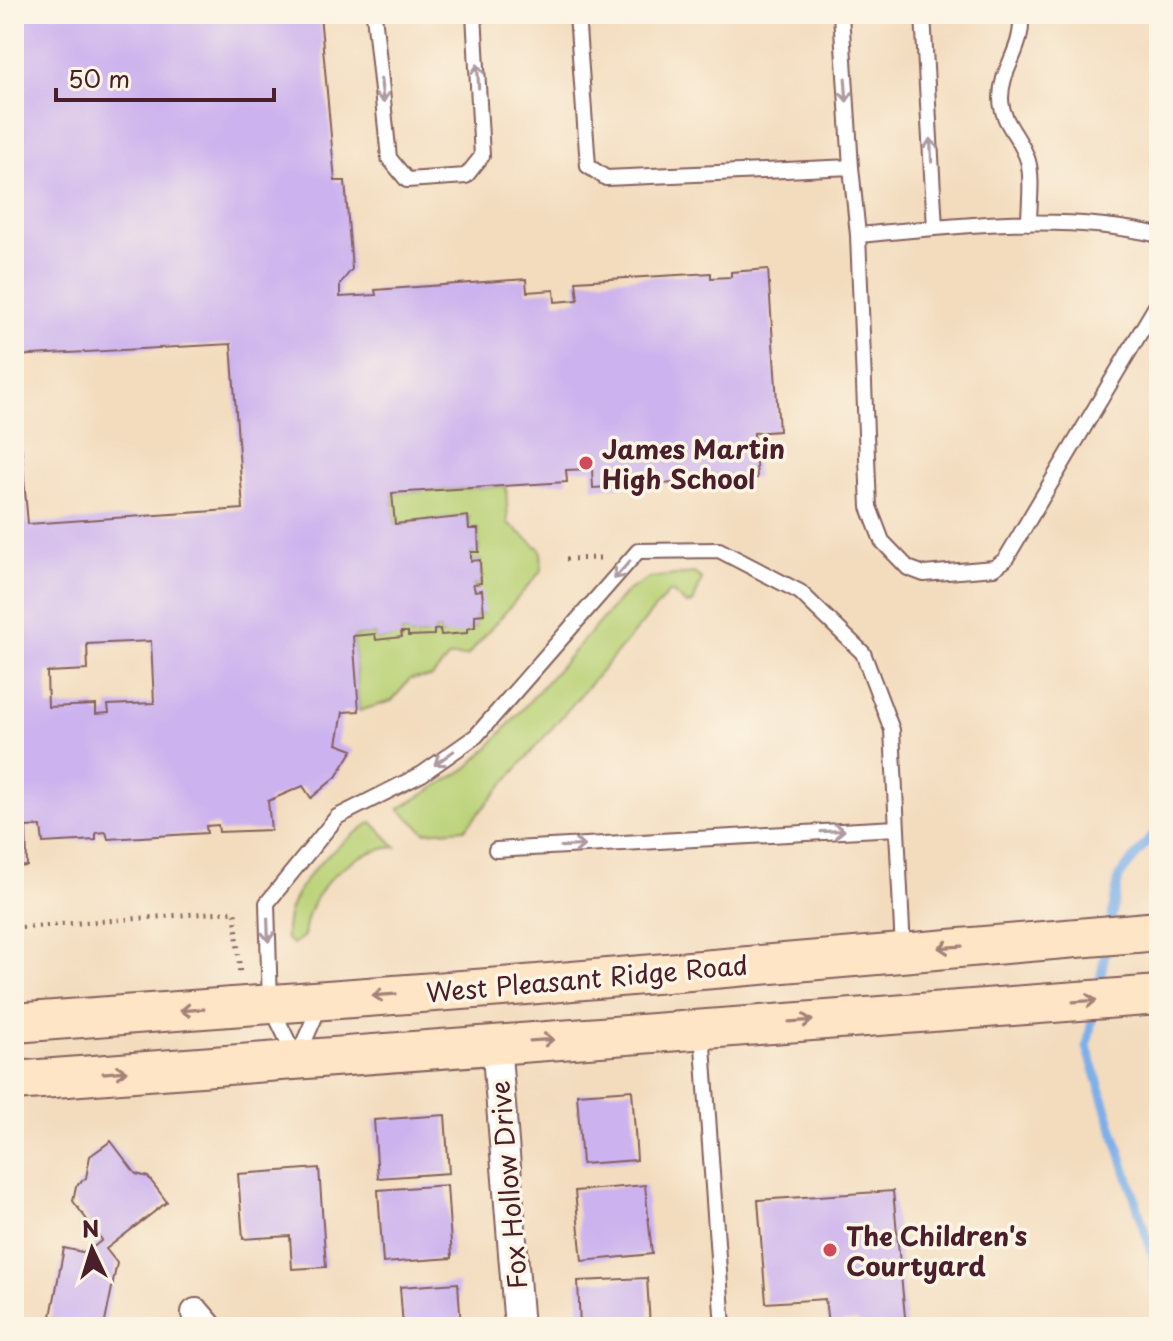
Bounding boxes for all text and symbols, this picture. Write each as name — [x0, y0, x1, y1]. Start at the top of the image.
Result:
scale bar — [56, 52, 274, 102]
text: 50 m — [68, 60, 130, 96]
one-way arrow — [470, 63, 485, 90]
one-way arrow — [838, 76, 853, 103]
one-way arrow — [374, 77, 389, 104]
one-way arrow — [923, 137, 938, 164]
place label: James Martin High School — [602, 429, 785, 498]
marker: James Martin High School — [577, 454, 595, 472]
one-way arrow — [613, 559, 631, 579]
one-way arrow — [434, 750, 455, 767]
one-way arrow — [819, 823, 846, 838]
one-way arrow — [559, 838, 586, 853]
one-way arrow — [260, 916, 275, 943]
one-way arrow — [937, 940, 964, 955]
street label: West Pleasant Ridge Road — [424, 945, 750, 1011]
one-way arrow — [371, 988, 398, 1003]
one-way arrow — [1071, 993, 1098, 1008]
one-way arrow — [179, 1003, 206, 1018]
one-way arrow — [787, 1013, 814, 1028]
one-way arrow — [528, 1032, 555, 1047]
one-way arrow — [101, 1064, 128, 1079]
street label: Fox Hollow Drive — [479, 1079, 537, 1291]
north arrow — [52, 1209, 132, 1289]
text: N — [81, 1210, 100, 1245]
place label: The Children's Courtyard — [846, 1216, 1027, 1285]
marker: The Children's Courtyard — [821, 1241, 839, 1259]

